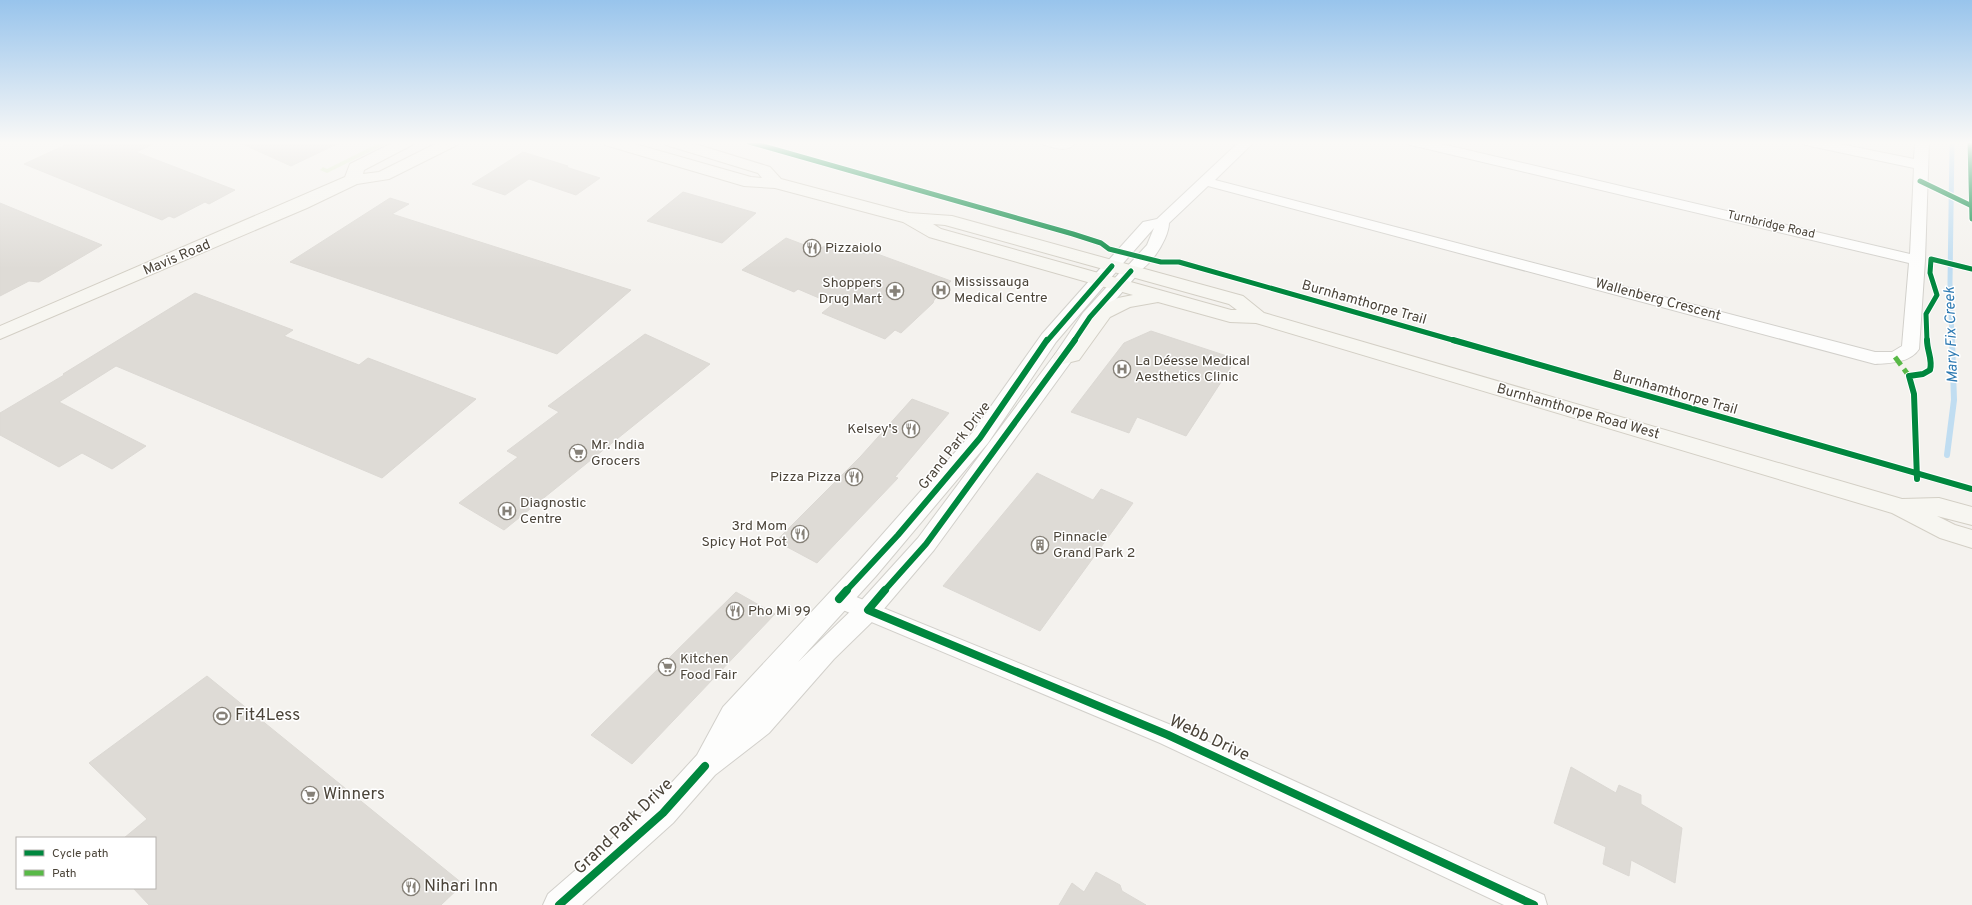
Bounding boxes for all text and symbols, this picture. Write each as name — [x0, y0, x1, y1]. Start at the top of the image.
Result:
street label: Turnbridge Road — [1726, 207, 1816, 243]
street label: Mavis Road — [141, 236, 213, 280]
restaurant icon: Pizzaiolo — [802, 238, 822, 258]
place label: Pizzaiolo — [825, 240, 882, 257]
place label: Mississauga Medical Centre — [954, 274, 1048, 307]
place label: Shoppers Drug Mart — [819, 275, 882, 308]
street label: Wallenberg Crescent — [1593, 275, 1723, 325]
street label: Burnhamthorpe Trail — [1300, 277, 1428, 329]
hospital icon: Mississauga Medical Centre — [931, 280, 951, 300]
pharmacy icon: Shoppers Drug Mart — [885, 281, 905, 301]
water label: Mary Fix Creek — [1941, 286, 1963, 383]
place label: La Déesse Medical Aesthetics Clinic — [1135, 353, 1250, 386]
hospital icon: La Déesse Medical Aesthetics Clinic — [1112, 359, 1132, 379]
street label: Burnhamthorpe Trail — [1611, 367, 1739, 419]
street label: Burnhamthorpe Road West — [1495, 381, 1661, 443]
street label: Grand Park Drive — [915, 399, 995, 493]
restaurant icon: Kelsey's — [901, 419, 921, 439]
place label: Kelsey's — [847, 421, 898, 438]
place label: Mr. India Grocers — [591, 437, 645, 470]
supermarket icon: Mr. India Grocers — [568, 443, 588, 463]
restaurant icon: Pizza Pizza — [844, 467, 864, 487]
place label: Pizza Pizza — [770, 469, 841, 486]
place label: Diagnostic Centre — [520, 495, 586, 528]
hospital icon: Diagnostic Centre — [497, 501, 517, 521]
place label: 3rd Mom Spicy Hot Pot — [701, 518, 787, 551]
restaurant icon: 3rd Mom Spicy Hot Pot — [790, 524, 810, 544]
place label: Pinnacle Grand Park 2 — [1053, 529, 1135, 562]
building icon: Pinnacle Grand Park 2 — [1030, 535, 1050, 555]
restaurant icon: Pho Mi 99 — [725, 601, 745, 621]
place label: Pho Mi 99 — [748, 603, 811, 620]
place label: Kitchen Food Fair — [680, 651, 738, 684]
supermarket icon: Kitchen Food Fair — [657, 657, 677, 677]
place label: Fit4Less — [235, 705, 300, 727]
sports icon: Fit4Less — [212, 706, 232, 726]
street label: Webb Drive — [1165, 711, 1253, 767]
street label: Grand Park Drive — [570, 774, 678, 880]
place label: Winners — [323, 784, 385, 806]
supermarket icon: Winners — [300, 785, 320, 805]
legend — [16, 837, 156, 889]
text: Cycle path — [52, 846, 109, 862]
text: Path — [52, 866, 77, 882]
place label: Nihari Inn — [424, 876, 498, 898]
restaurant icon: Nihari Inn — [401, 877, 421, 897]

